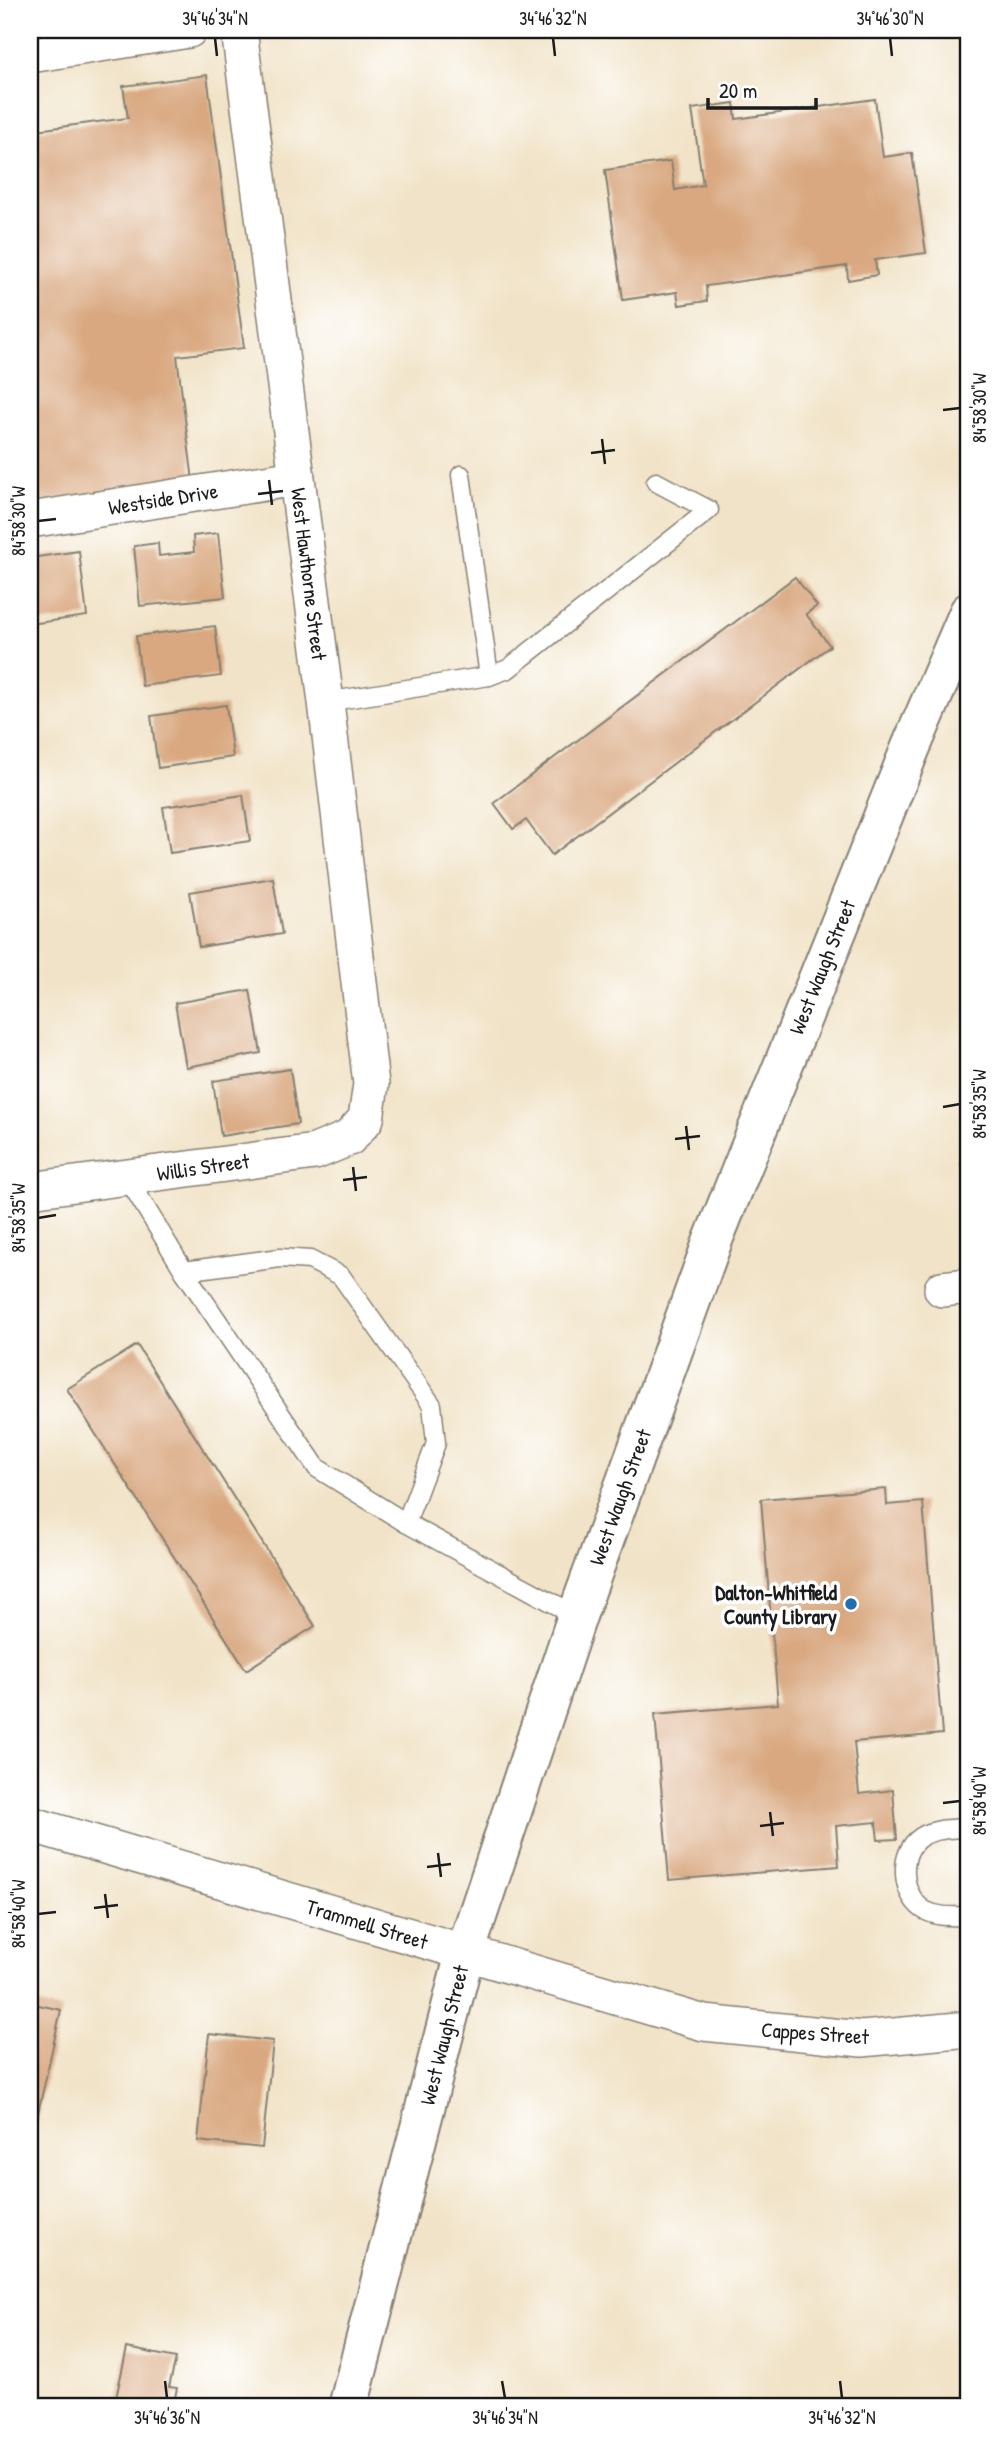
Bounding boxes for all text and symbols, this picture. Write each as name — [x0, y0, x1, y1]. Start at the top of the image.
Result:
text: 34°46'34"N — [182, 6, 248, 31]
text: 34°46'32"N — [519, 6, 587, 31]
text: 34°46'30"N — [856, 6, 924, 31]
scale bar — [708, 66, 817, 110]
text: 20 m — [719, 76, 757, 105]
text: 84°58'30"W — [967, 373, 992, 443]
street label: Westside Drive — [106, 476, 220, 522]
text: 84°58'30"W — [6, 486, 31, 556]
street label: West Hawthorne Street — [284, 486, 334, 663]
street label: West Waugh Street — [782, 895, 862, 1039]
text: 84°58'35"W — [967, 1069, 992, 1139]
street label: Willis Street — [155, 1146, 252, 1188]
text: 84°58'35"W — [6, 1183, 31, 1253]
street label: West Waugh Street — [582, 1424, 658, 1569]
place label: Dalton-Whitfield County Library — [715, 1578, 838, 1632]
marker: Dalton-Whitfield County Library — [843, 1596, 859, 1612]
text: 84°58'40"W — [967, 1767, 992, 1835]
text: 84°58'40"W — [6, 1880, 31, 1948]
street label: Trammell Street — [303, 1892, 432, 1956]
street label: West Waugh Street — [413, 1961, 476, 2108]
street label: Cappes Street — [760, 2015, 871, 2051]
text: 34°46'36"N — [134, 2405, 200, 2430]
text: 34°46'34"N — [472, 2405, 538, 2430]
text: 34°46'32"N — [808, 2405, 876, 2430]

